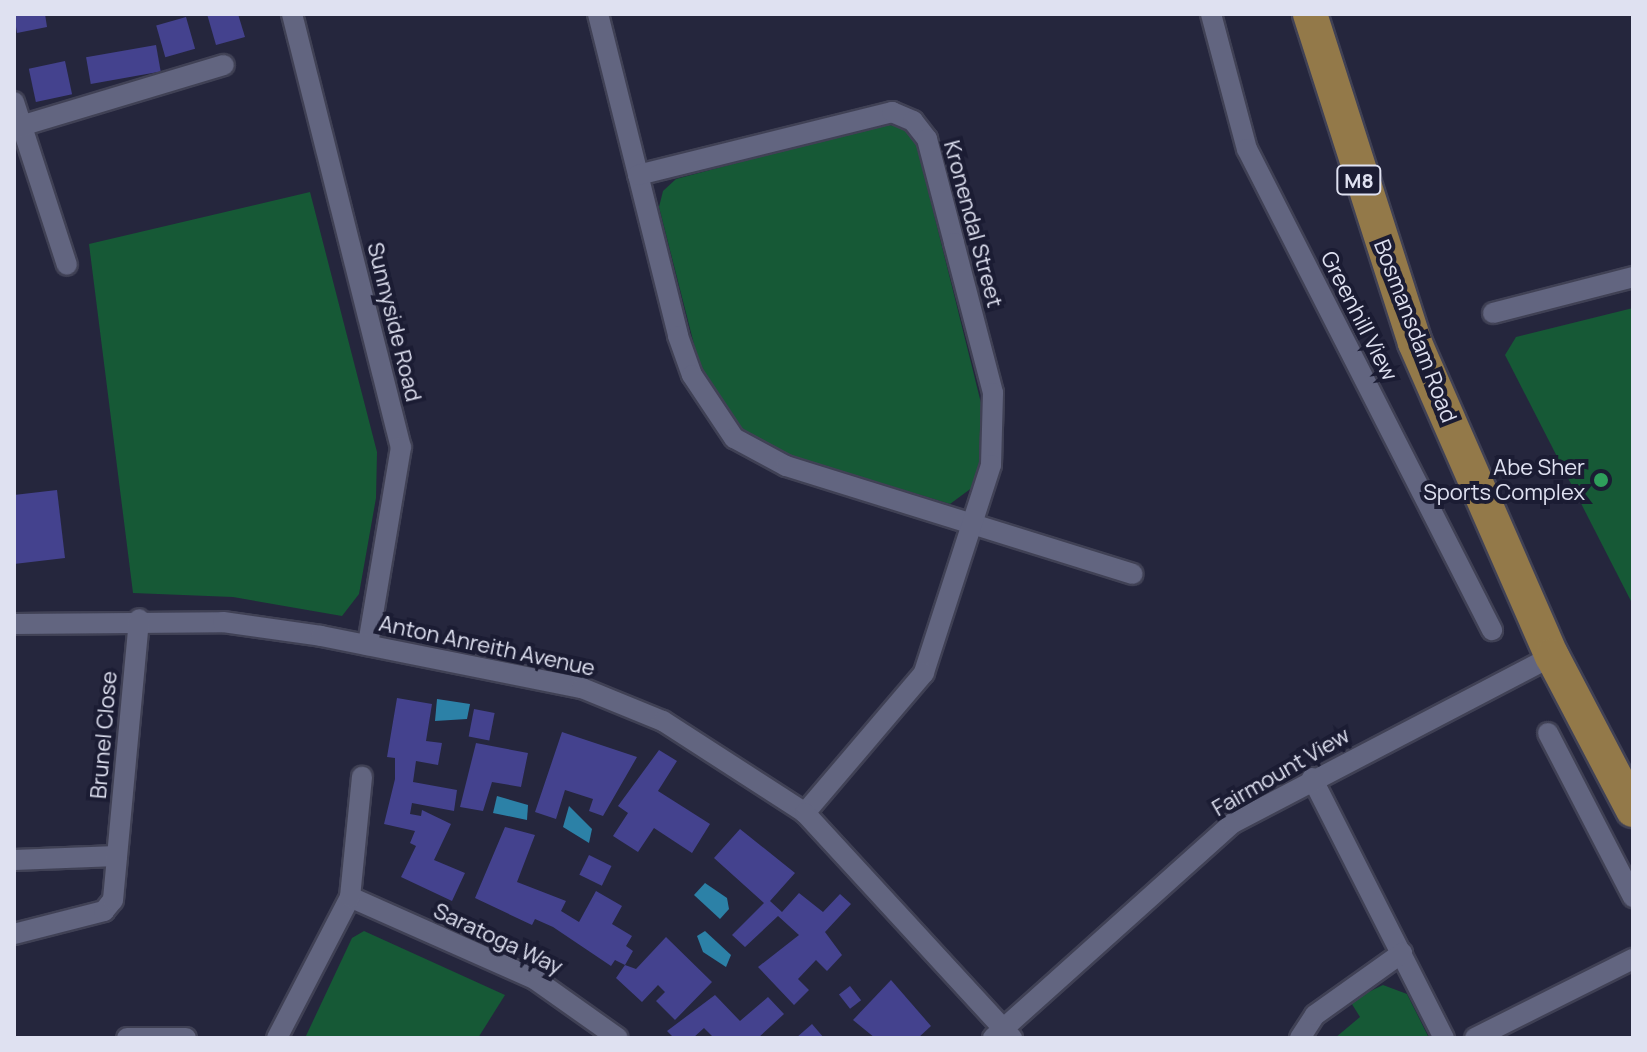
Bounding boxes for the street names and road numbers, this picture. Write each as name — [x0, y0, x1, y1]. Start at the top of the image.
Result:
street label: Kronendal Street — [938, 138, 1008, 310]
road number: M8 — [1335, 164, 1383, 196]
street label: Bosmansdam Road — [1368, 236, 1462, 426]
street label: Sunnyside Road — [361, 240, 427, 404]
street label: Greenhill View — [1315, 247, 1403, 385]
street label: Anton Anreith Avenue — [377, 610, 597, 682]
street label: Brunel Close — [85, 670, 123, 800]
street label: Fairmount View — [1208, 722, 1354, 822]
street label: Saratoga Way — [429, 898, 567, 980]

